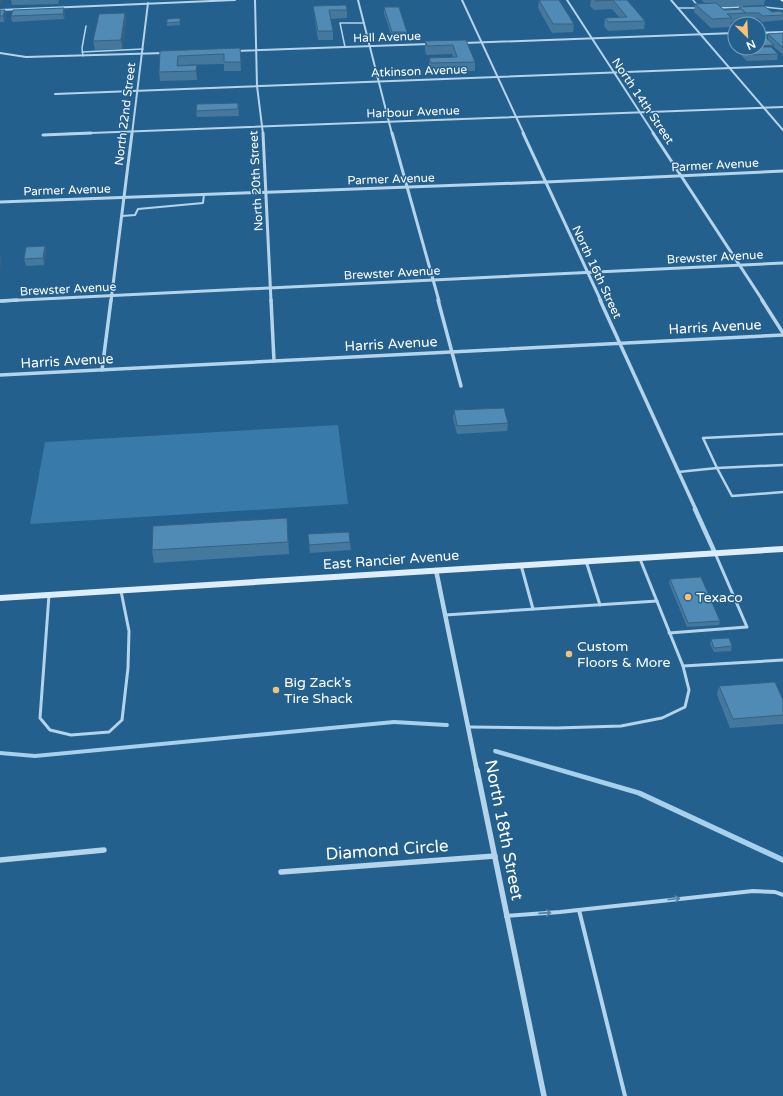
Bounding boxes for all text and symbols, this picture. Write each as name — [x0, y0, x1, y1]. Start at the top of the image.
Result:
north arrow — [727, 16, 767, 56]
street label: Hall Avenue — [353, 29, 421, 45]
text: N — [744, 37, 758, 52]
street label: North 14th Street — [609, 55, 677, 147]
street label: North 22nd Street — [112, 61, 138, 166]
street label: Atkinson Avenue — [371, 62, 468, 80]
street label: Harbour Avenue — [366, 103, 460, 121]
street label: North 20th Street — [246, 130, 266, 232]
street label: Parmer Avenue — [671, 156, 759, 174]
street label: Parmer Avenue — [347, 170, 435, 188]
street label: Parmer Avenue — [23, 181, 111, 199]
street label: North 16th Street — [569, 223, 625, 321]
street label: Brewster Avenue — [666, 247, 764, 267]
street label: Brewster Avenue — [343, 263, 441, 283]
street label: Brewster Avenue — [19, 279, 117, 299]
street label: Harris Avenue — [668, 316, 762, 338]
street label: Harris Avenue — [344, 333, 438, 355]
street label: Harris Avenue — [20, 350, 114, 372]
street label: East Rancier Avenue — [322, 547, 460, 573]
place label: Texaco — [696, 589, 743, 606]
marker: Texaco — [683, 592, 693, 602]
place label: Custom Floors & More — [577, 638, 671, 671]
marker: Custom Floors & More — [564, 649, 574, 659]
place label: Big Zack's Tire Shack — [284, 674, 353, 707]
marker: Big Zack's Tire Shack — [271, 685, 281, 695]
street label: North 18th Street — [480, 758, 528, 903]
street label: Diamond Circle — [325, 835, 449, 865]
one-way arrow — [667, 896, 680, 903]
one-way arrow — [538, 909, 551, 916]

